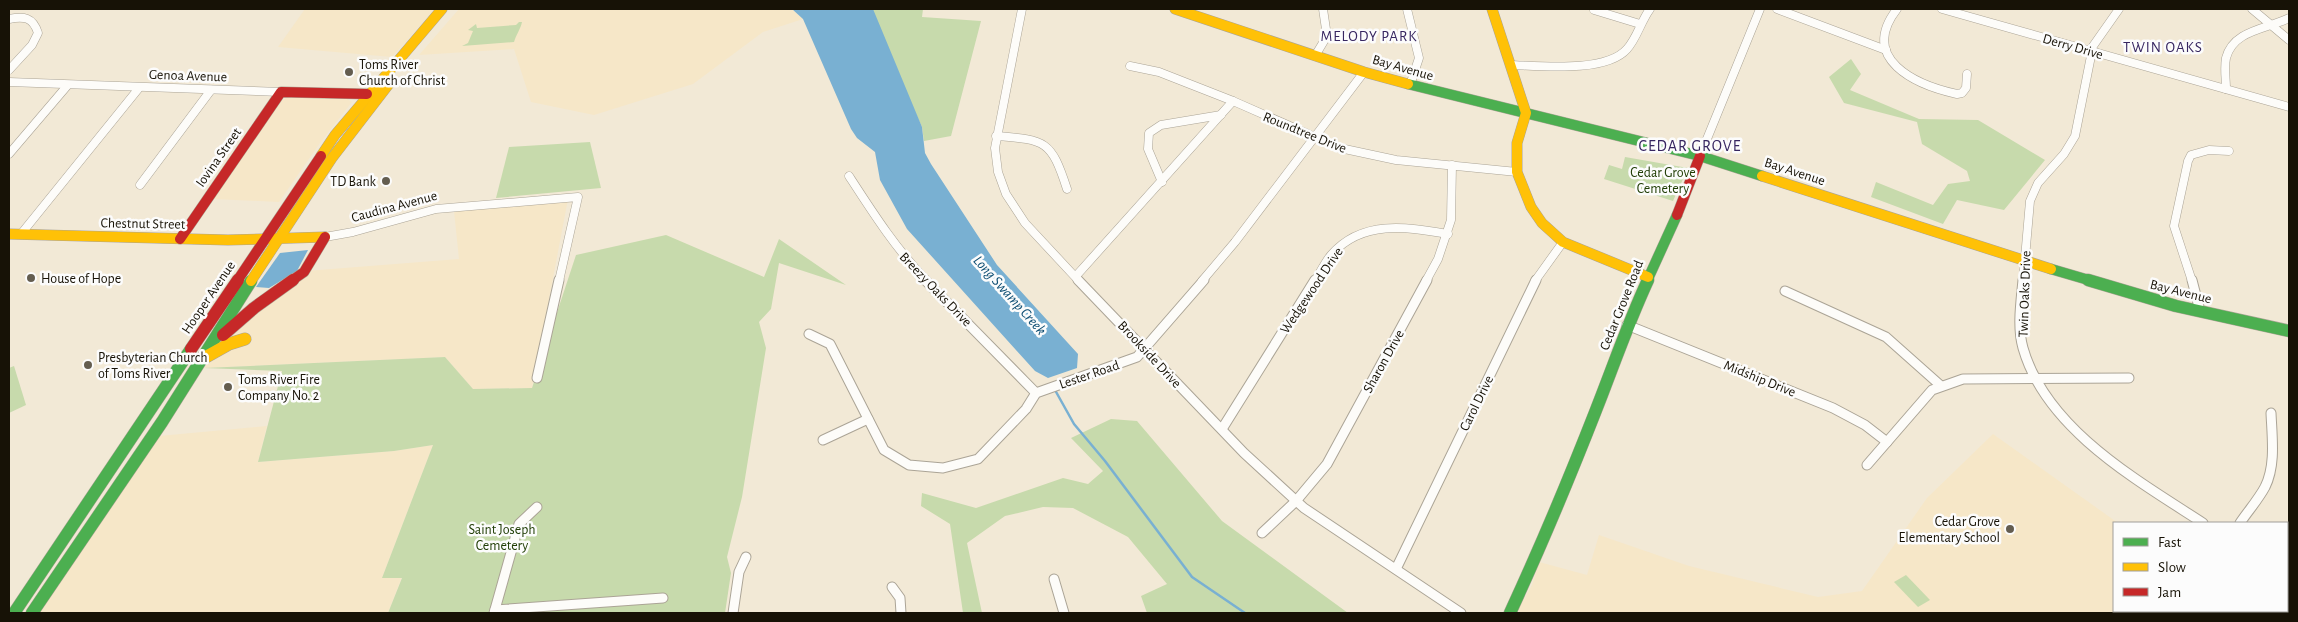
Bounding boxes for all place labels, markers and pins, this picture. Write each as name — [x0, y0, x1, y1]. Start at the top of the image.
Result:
place label: Toms River Church of Christ — [359, 58, 446, 88]
marker: Toms River Church of Christ — [343, 66, 355, 78]
place label: TD Bank — [330, 175, 377, 189]
marker: TD Bank — [380, 175, 392, 187]
marker: House of Hope — [25, 272, 37, 284]
place label: House of Hope — [41, 272, 121, 286]
place label: Presbyterian Church of Toms River — [98, 351, 207, 381]
marker: Presbyterian Church of Toms River — [82, 359, 94, 371]
place label: Toms River Fire Company No. 2 — [238, 373, 320, 403]
marker: Toms River Fire Company No. 2 — [222, 381, 234, 393]
place label: Cedar Grove Elementary School — [1899, 515, 2000, 545]
marker: Cedar Grove Elementary School — [2004, 523, 2016, 535]

